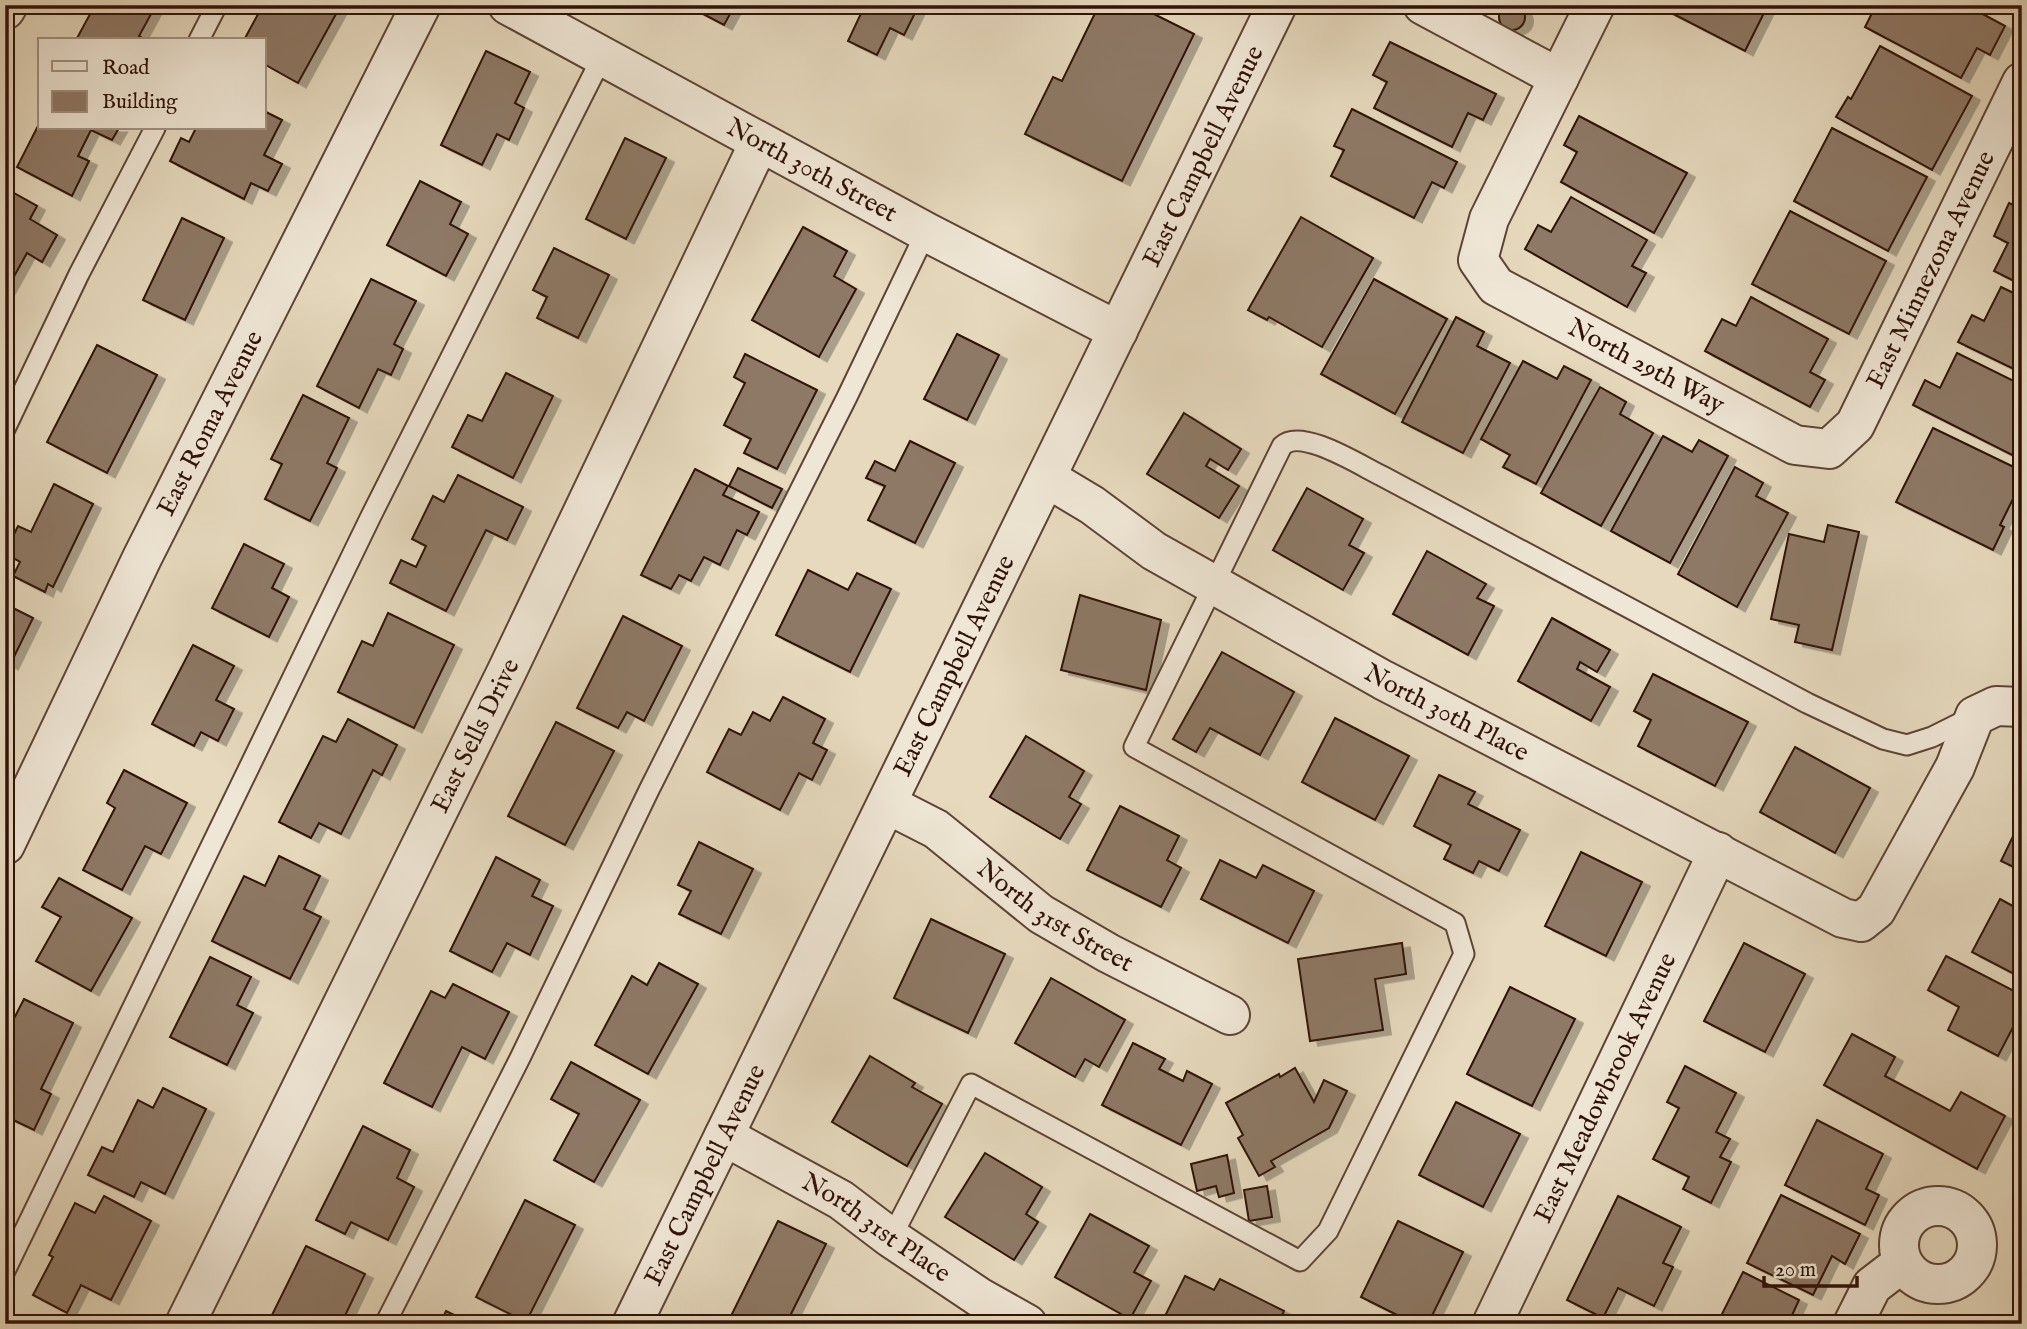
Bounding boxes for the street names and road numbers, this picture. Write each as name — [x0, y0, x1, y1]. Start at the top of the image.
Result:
street label: East Campbell Avenue — [1135, 40, 1271, 272]
street label: North 30th Street — [721, 110, 903, 230]
street label: East Minnezona Avenue — [1859, 145, 2003, 394]
street label: North 29th Way — [1562, 311, 1730, 421]
street label: East Roma Avenue — [150, 325, 271, 521]
street label: East Campbell Avenue — [886, 549, 1022, 782]
street label: East Sells Drive — [423, 653, 527, 818]
street label: North 30th Place — [1358, 656, 1535, 769]
street label: North 31st Street — [970, 852, 1139, 980]
street label: East Meadowbrook Avenue — [1526, 947, 1684, 1228]
street label: East Campbell Avenue — [637, 1059, 773, 1291]
street label: North 31st Place — [796, 1165, 957, 1290]

